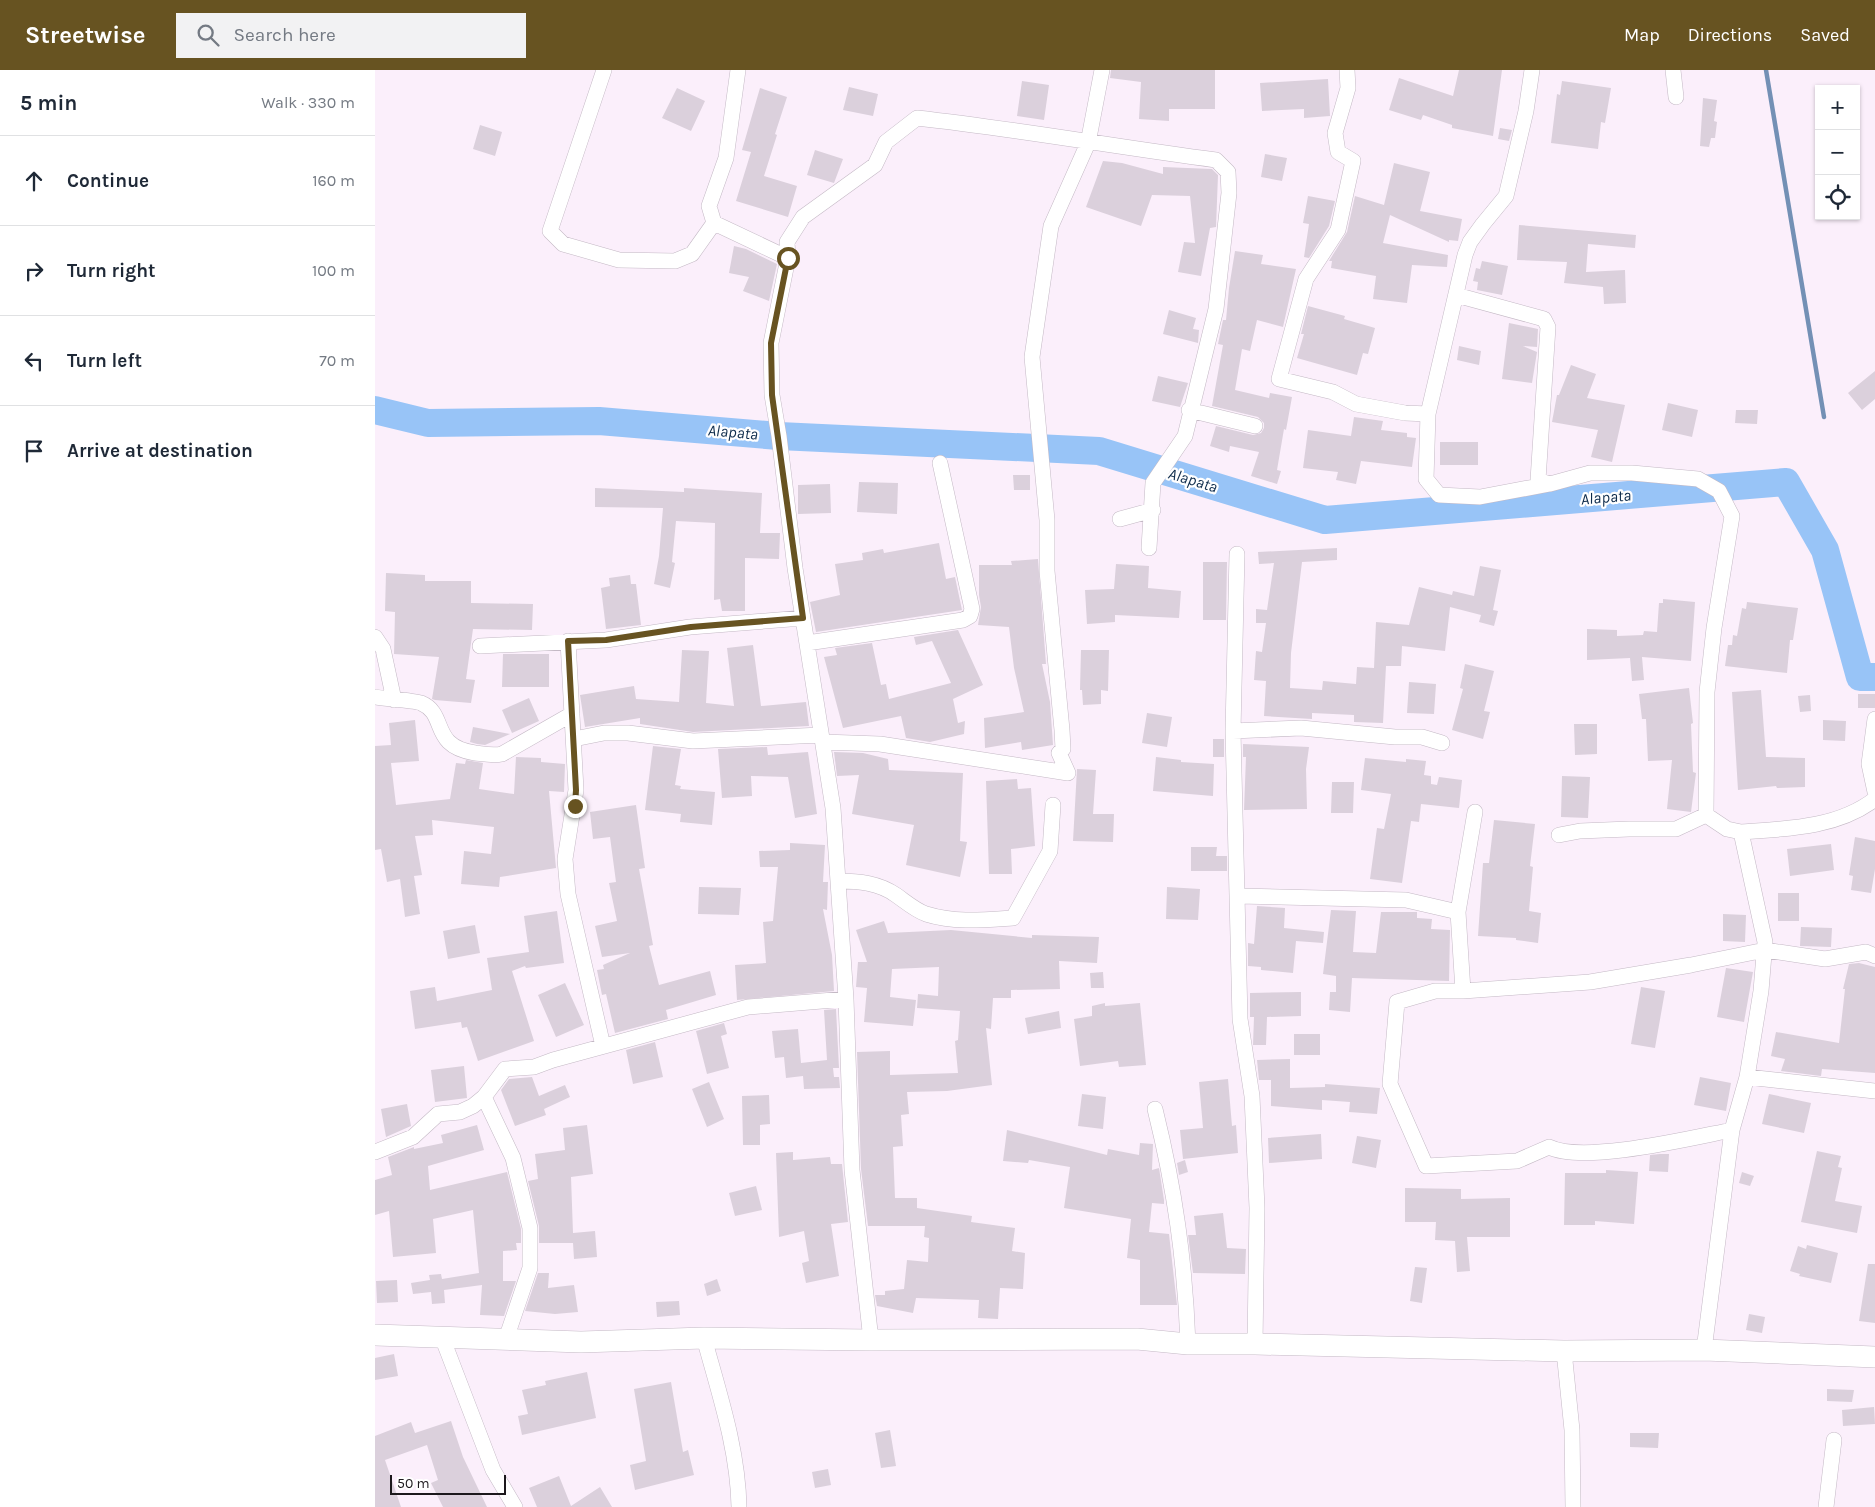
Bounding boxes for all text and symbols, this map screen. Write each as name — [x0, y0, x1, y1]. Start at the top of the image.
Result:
search box — [176, 13, 526, 58]
text: Streetwise — [25, 21, 146, 49]
icon: search — [194, 21, 222, 49]
text: Search here — [234, 24, 336, 46]
text: Map — [1624, 24, 1660, 46]
text: Directions — [1688, 24, 1772, 46]
text: Saved — [1800, 24, 1850, 46]
map controls — [1815, 85, 1860, 220]
button: + — [1815, 85, 1860, 130]
text: 5 min — [20, 91, 77, 115]
text: Walk · 330 m — [261, 93, 355, 112]
button: − — [1815, 130, 1860, 175]
icon: ahead — [20, 167, 48, 195]
text: Continue — [67, 170, 149, 192]
text: 160 m — [312, 171, 355, 190]
button: locate — [1815, 175, 1860, 220]
route start — [777, 247, 800, 270]
icon: right — [20, 257, 48, 285]
text: Turn right — [67, 260, 156, 282]
text: 100 m — [312, 261, 355, 280]
icon: left — [20, 347, 48, 375]
text: Turn left — [67, 350, 142, 372]
text: 70 m — [319, 351, 355, 370]
water label: Alapata — [707, 420, 759, 444]
icon: arrive — [20, 437, 48, 465]
text: Arrive at destination — [67, 440, 253, 462]
water label: Alapata — [1166, 464, 1220, 496]
water label: Alapata — [1580, 485, 1632, 509]
route end — [564, 795, 587, 818]
scale bar — [390, 1472, 506, 1495]
text: 50 m — [397, 1475, 430, 1492]

